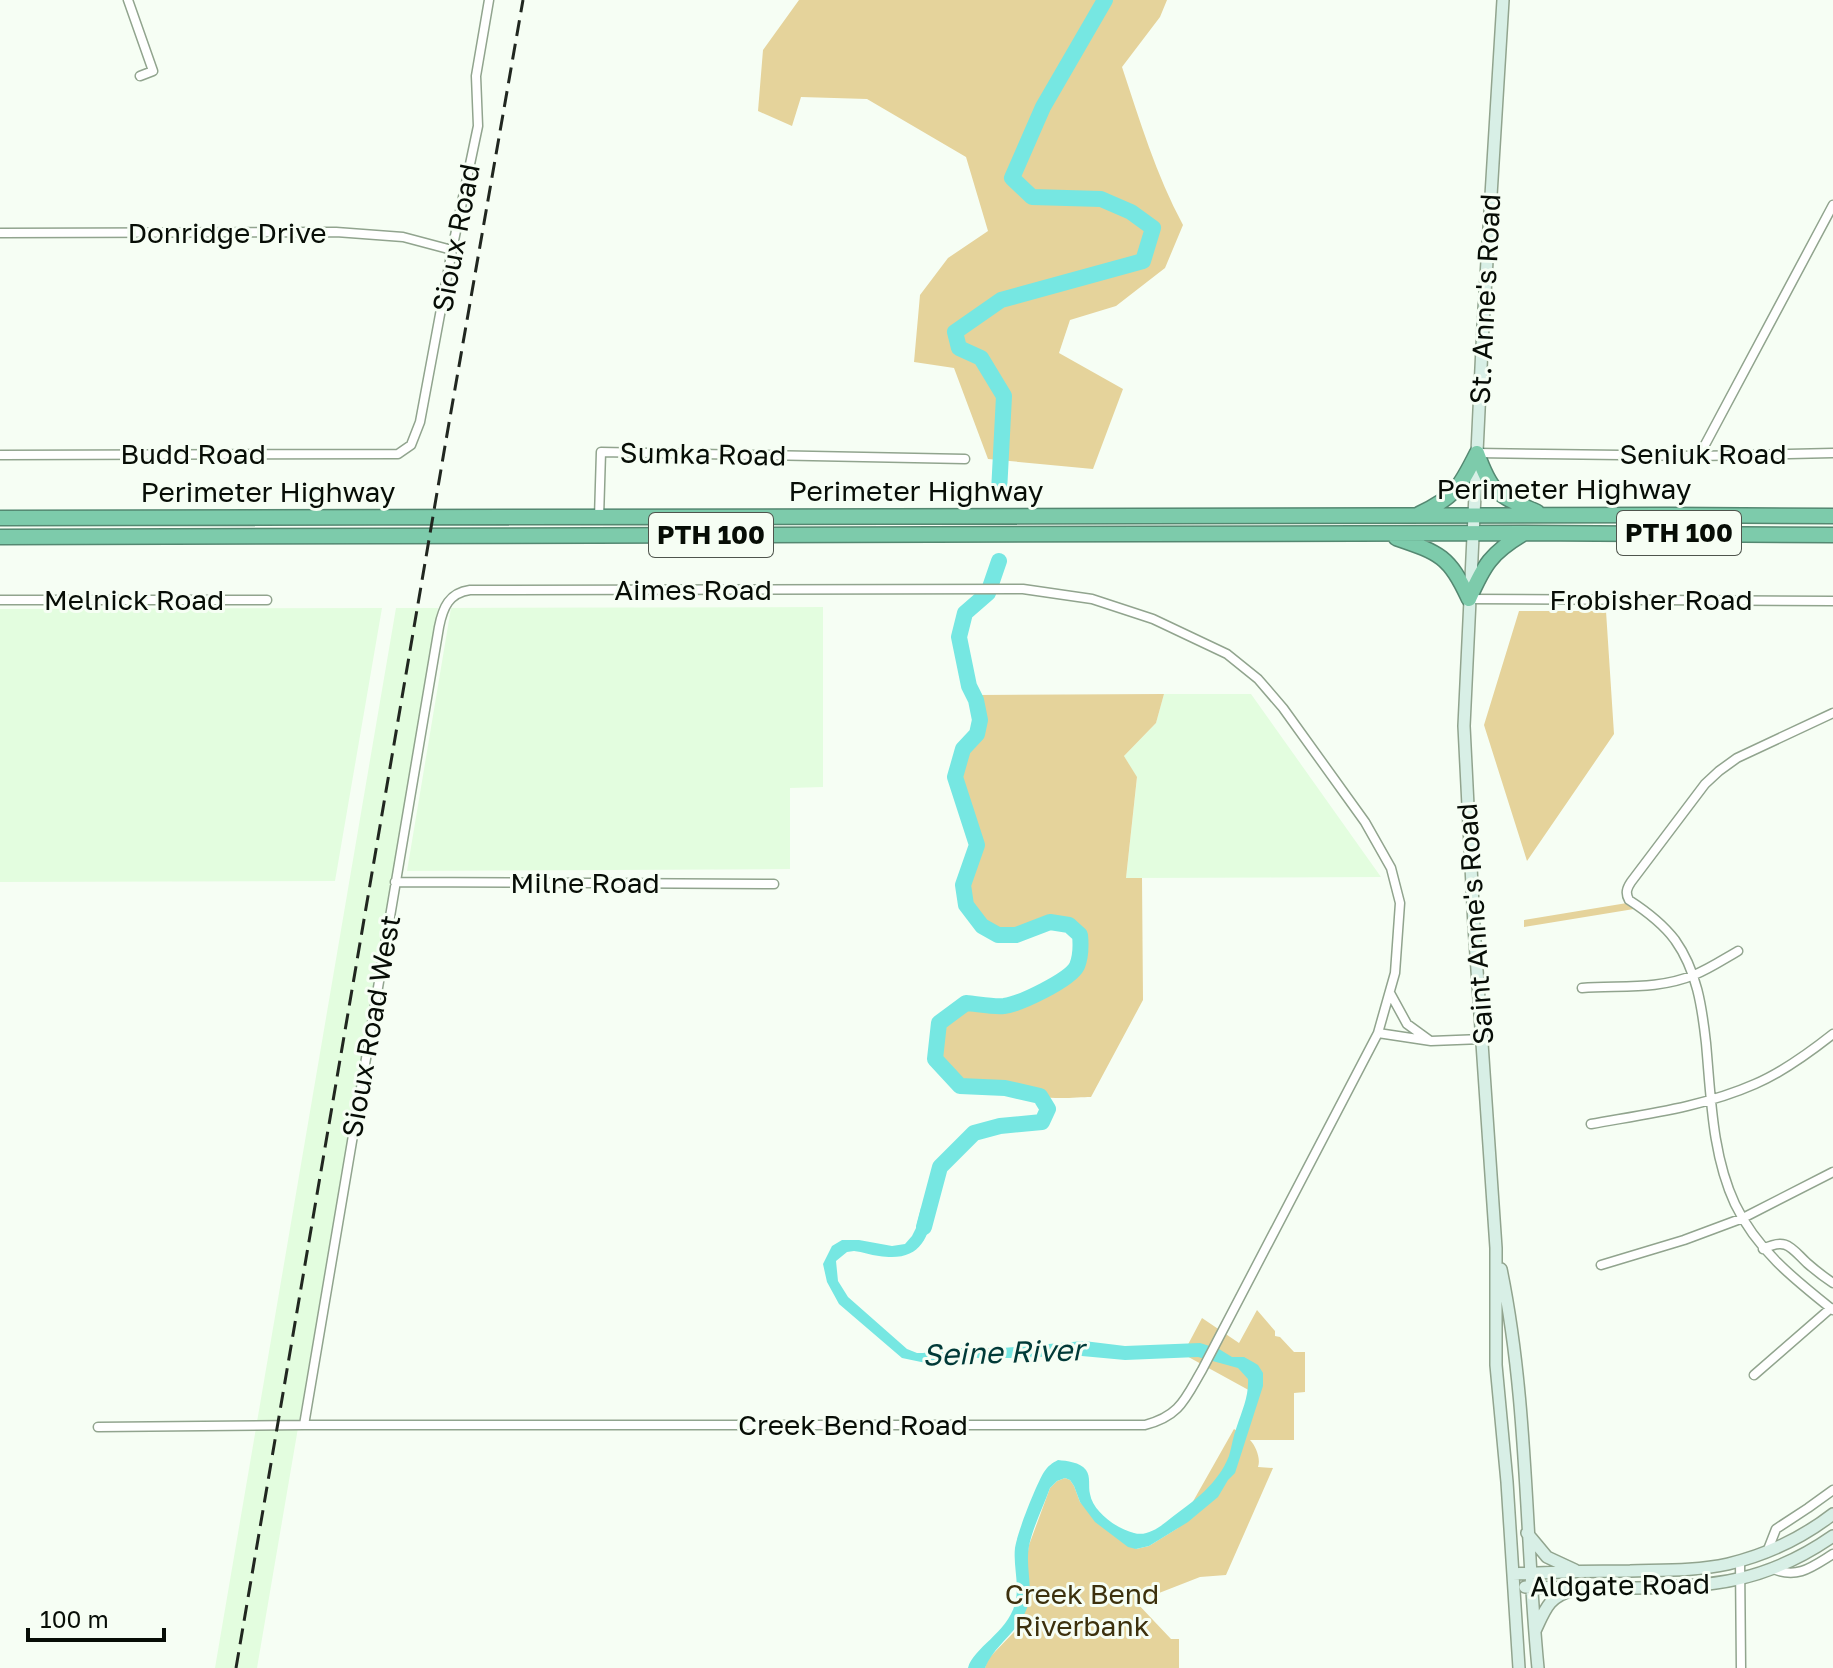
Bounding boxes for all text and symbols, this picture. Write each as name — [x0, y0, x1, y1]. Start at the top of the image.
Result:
street label: Sioux Road — [425, 161, 486, 315]
street label: St. Anne's Road — [1463, 193, 1506, 405]
street label: Donridge Drive — [127, 216, 327, 249]
street label: Sumka Road — [619, 436, 787, 471]
street label: Budd Road — [120, 437, 266, 470]
street label: Seniuk Road — [1619, 437, 1787, 470]
street label: Perimeter Highway — [1436, 472, 1692, 505]
street label: Perimeter Highway — [788, 474, 1044, 507]
street label: Perimeter Highway — [140, 475, 396, 508]
road number: PTH 100 — [1617, 511, 1741, 555]
road number: PTH 100 — [649, 513, 773, 557]
street label: Aimes Road — [614, 573, 772, 606]
street label: Melnick Road — [44, 583, 224, 616]
street label: Frobisher Road — [1549, 583, 1753, 616]
street label: Saint Anne's Road — [1450, 802, 1499, 1046]
street label: Milne Road — [510, 866, 660, 899]
street label: Sioux Road West — [335, 912, 406, 1140]
water label: Seine River — [922, 1331, 1089, 1373]
street label: Creek Bend Road — [738, 1408, 968, 1441]
street label: Aldgate Road — [1530, 1566, 1710, 1603]
park label: Creek Bend Riverbank — [1005, 1577, 1159, 1642]
scale bar — [28, 1592, 164, 1642]
text: 100 m — [40, 1604, 109, 1633]

